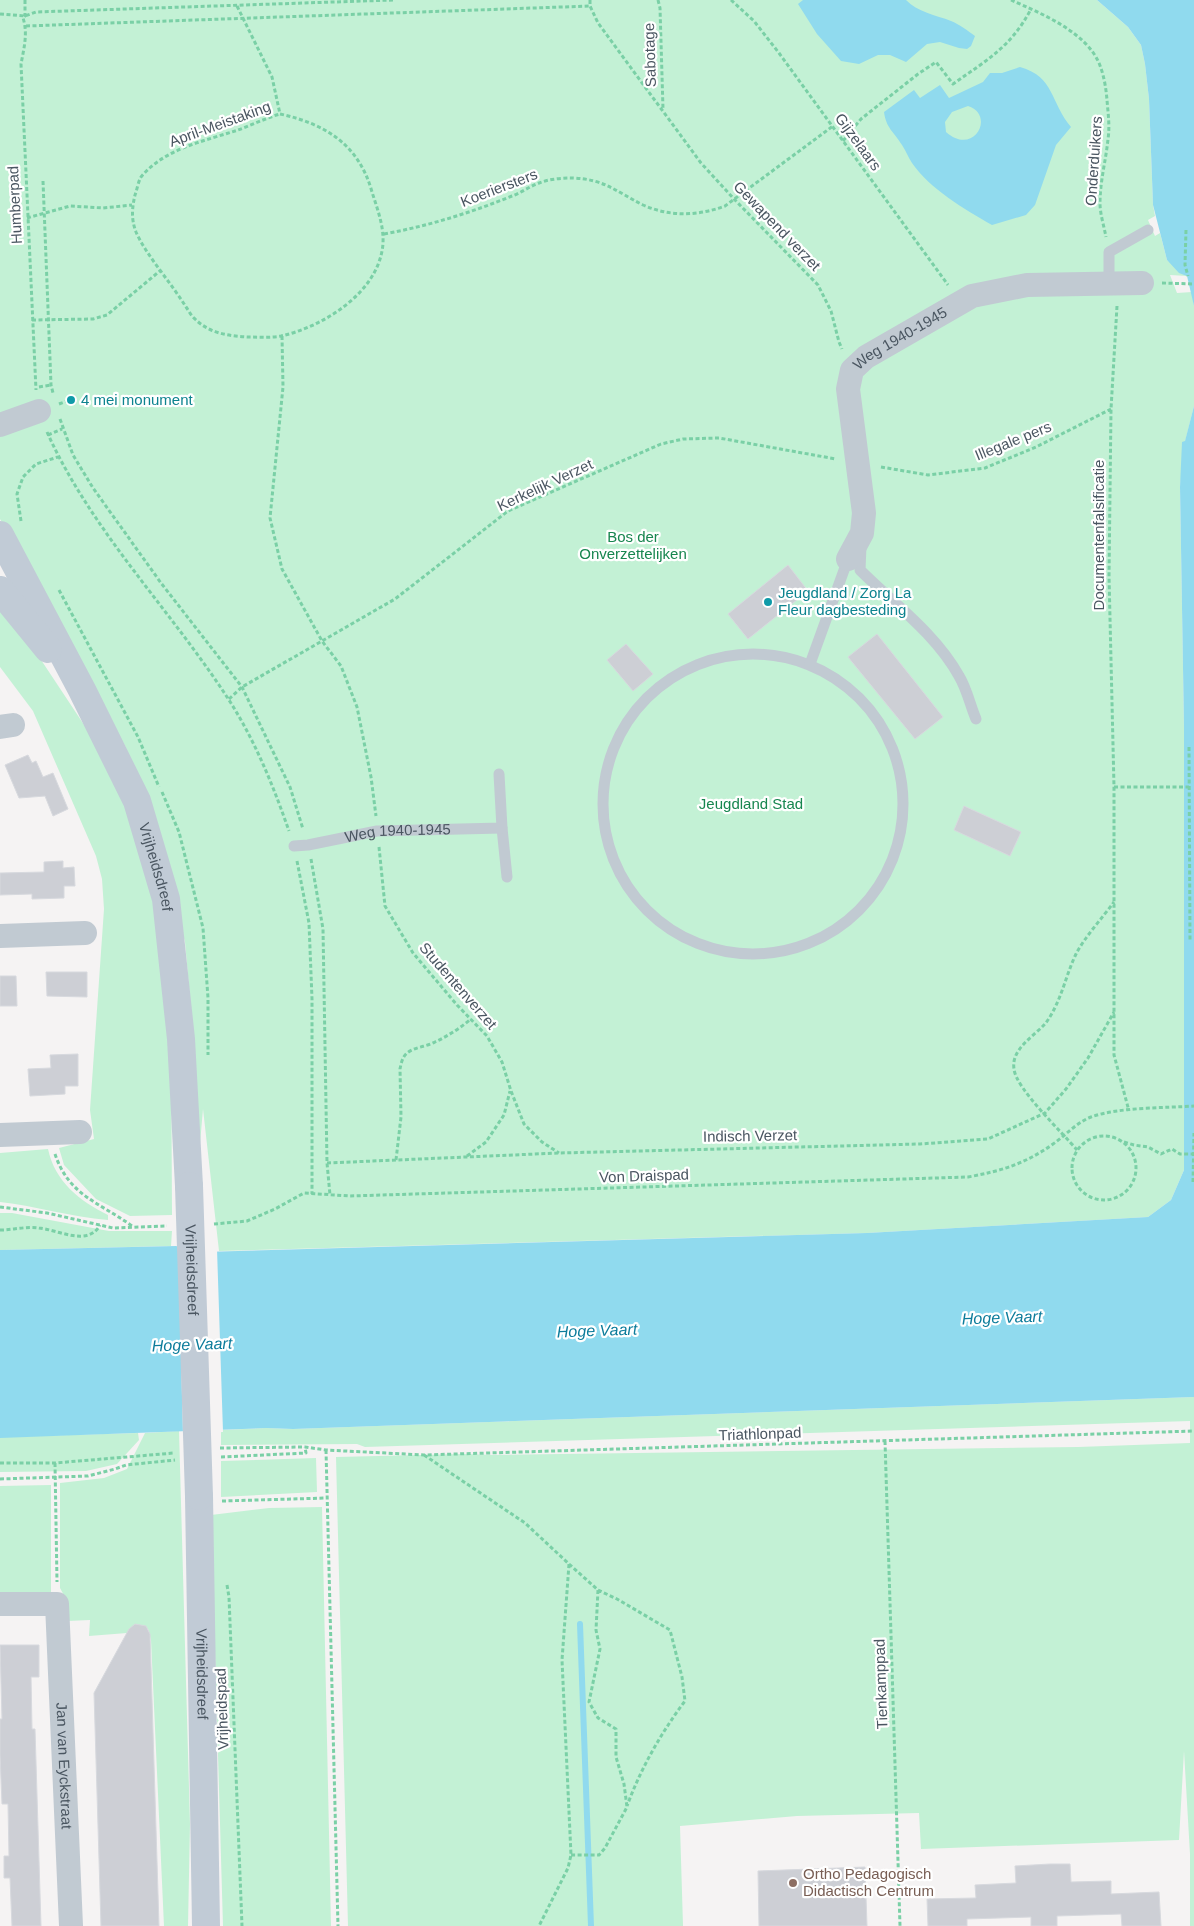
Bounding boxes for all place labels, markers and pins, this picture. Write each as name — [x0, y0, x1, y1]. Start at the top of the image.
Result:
place label: 4 mei monument — [81, 391, 194, 408]
marker: 4 mei monument — [65, 394, 77, 406]
place label: Jeugdland / Zorg La Fleur dagbesteding — [778, 584, 912, 618]
marker: Jeugdland / Zorg La Fleur dagbesteding — [762, 596, 774, 608]
place label: Ortho Pedagogisch Didactisch Centrum — [803, 1865, 934, 1899]
marker: Ortho Pedagogisch Didactisch Centrum — [787, 1877, 799, 1889]

